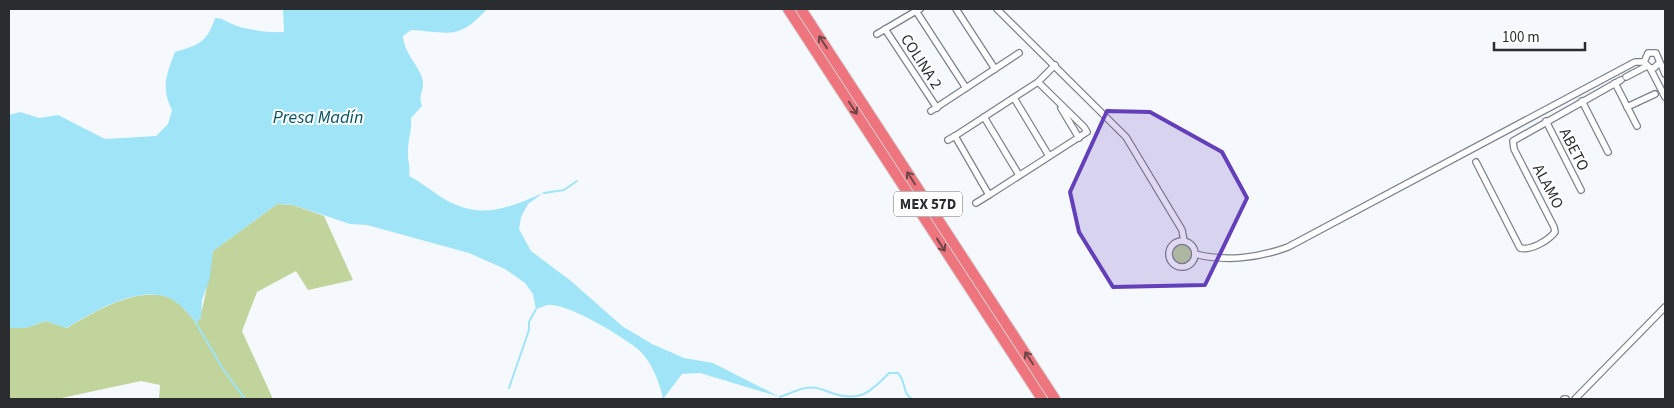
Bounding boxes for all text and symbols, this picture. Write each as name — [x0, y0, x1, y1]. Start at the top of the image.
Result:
scale bar — [1494, 20, 1585, 52]
text: 100 m — [1502, 27, 1540, 48]
street label: COLINA 2 — [895, 30, 947, 93]
one-way arrow — [817, 35, 828, 49]
one-way arrow — [848, 101, 858, 115]
water label: Presa Madín — [273, 105, 363, 130]
street label: ABETO — [1554, 124, 1594, 175]
street label: ALAMO — [1527, 160, 1569, 213]
one-way arrow — [906, 171, 917, 185]
road number: MEX 57D — [894, 192, 962, 216]
one-way arrow — [936, 238, 946, 252]
one-way arrow — [1023, 352, 1033, 366]

